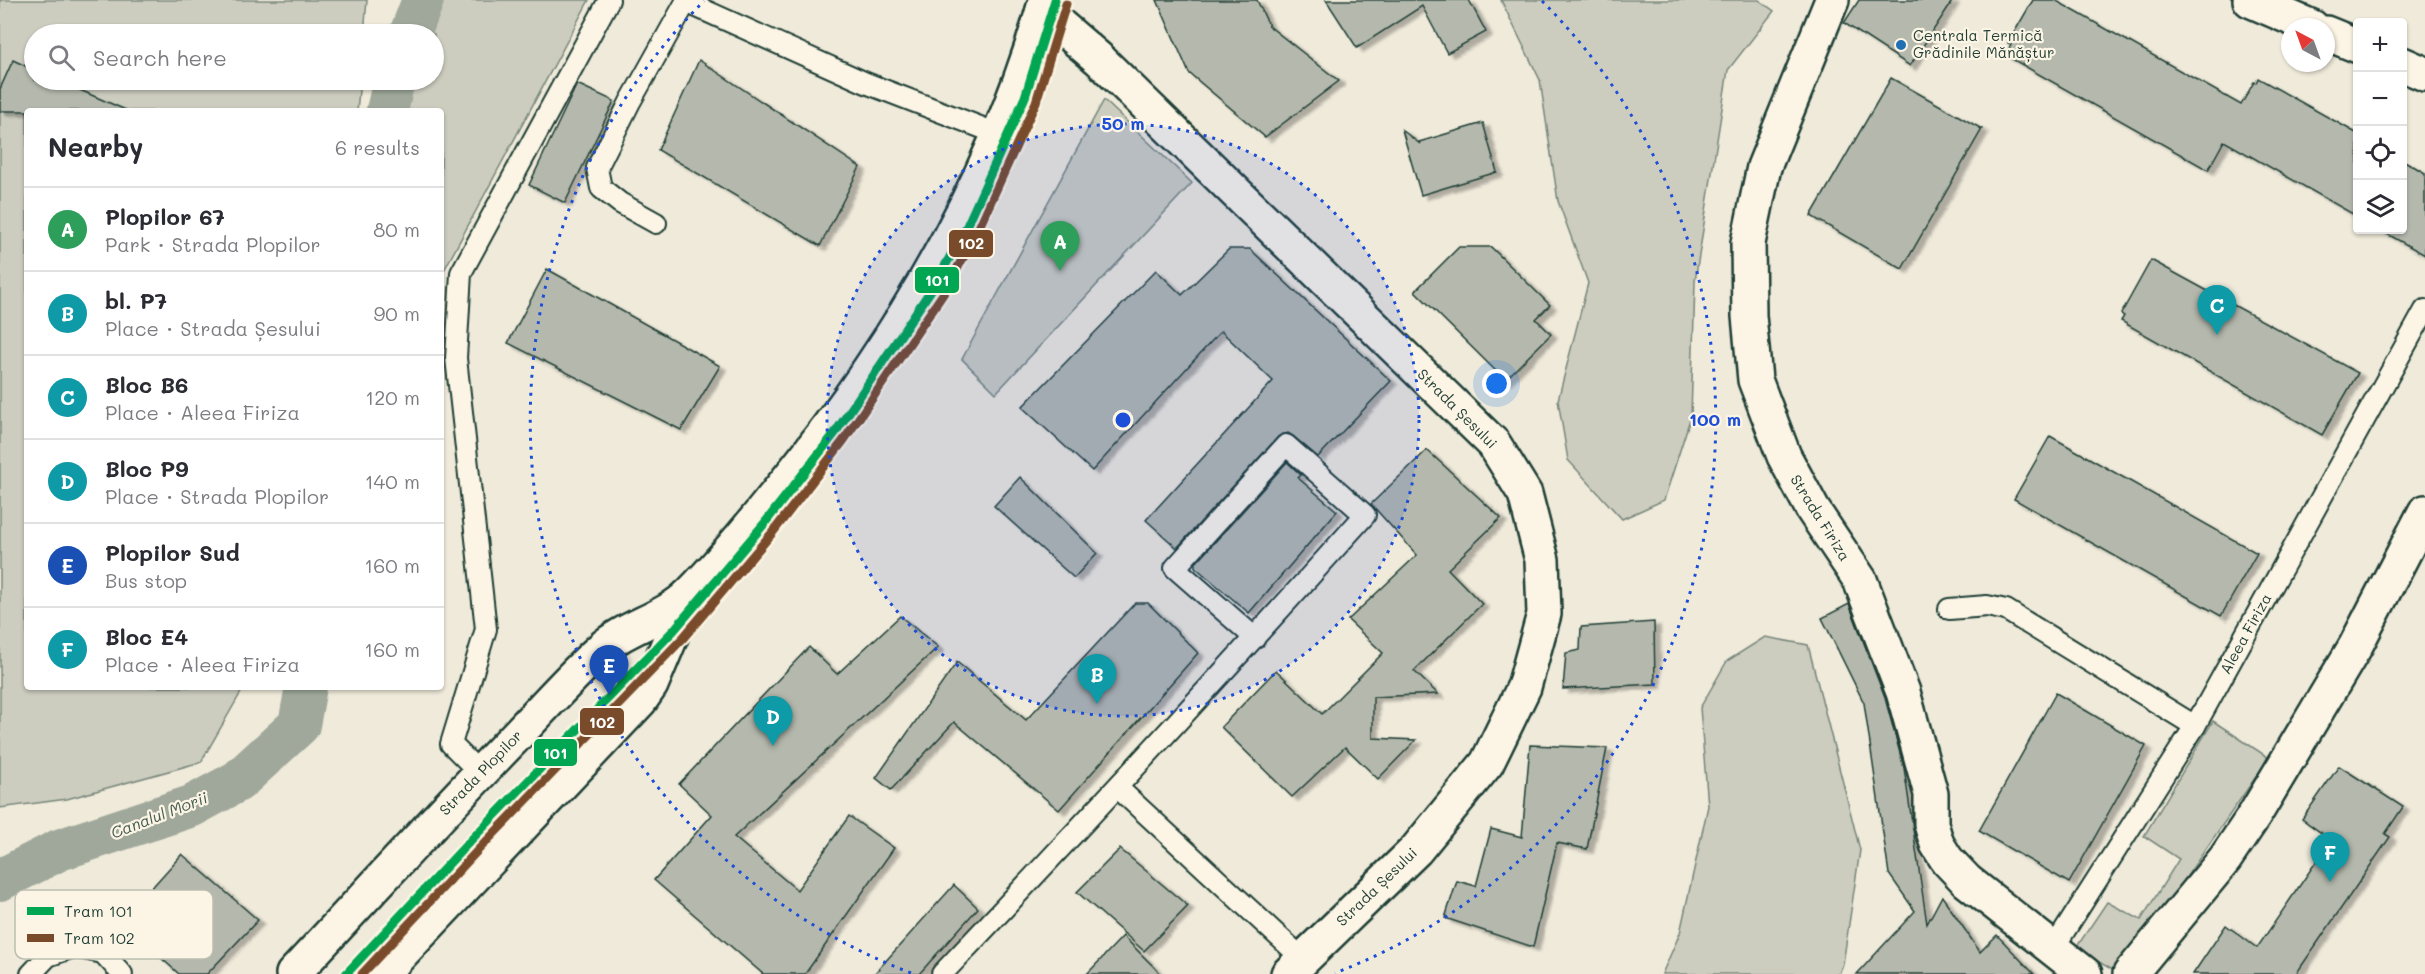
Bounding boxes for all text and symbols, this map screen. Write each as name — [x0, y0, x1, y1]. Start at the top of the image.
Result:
north arrow — [2281, 18, 2335, 72]
map controls — [2353, 18, 2407, 234]
button: + — [2353, 18, 2407, 72]
search box — [24, 24, 444, 90]
place label: Centrala Termică Grădinile Mănăștur — [1913, 25, 2054, 63]
marker: Centrala Termică Grădinile Mănăștur — [1894, 38, 1908, 52]
icon: search — [45, 41, 78, 74]
text: Search here — [93, 43, 227, 72]
button: − — [2353, 72, 2407, 126]
text: 50 m — [1102, 111, 1144, 135]
button: locate — [2353, 126, 2407, 180]
text: Nearby — [48, 130, 143, 164]
text: 6 results — [335, 134, 420, 160]
button: layers — [2353, 180, 2407, 234]
text: Plopilor 67 — [105, 202, 225, 231]
text: A — [61, 216, 74, 242]
text: 80 m — [373, 216, 420, 242]
pin: A — [1040, 222, 1080, 271]
line badge: 102 — [948, 229, 994, 258]
text: Park · Strada Plopilor — [105, 231, 320, 257]
text: 102 — [958, 232, 984, 253]
line badge: 101 — [914, 266, 960, 294]
text: 101 — [925, 269, 949, 290]
text: bl. P7 — [105, 286, 167, 315]
pin: C — [2198, 286, 2236, 335]
text: B — [61, 300, 74, 326]
text: 90 m — [374, 300, 420, 326]
text: Place · Strada Șesului — [105, 315, 321, 341]
street label: Strada Șesului — [1413, 364, 1502, 453]
your location — [1482, 369, 1511, 398]
text: Bloc B6 — [105, 370, 188, 399]
text: C — [60, 384, 75, 410]
text: 120 m — [365, 384, 420, 410]
text: Place · Aleea Firiza — [105, 399, 300, 425]
text: 100 m — [1689, 407, 1741, 431]
centre of rings — [1113, 410, 1133, 430]
text: Bloc P9 — [105, 454, 188, 483]
text: D — [60, 468, 75, 494]
text: 140 m — [365, 468, 420, 494]
street label: Strada Firiza — [1786, 470, 1855, 564]
text: Place · Strada Plopilor — [105, 483, 329, 509]
text: Plopilor Sud — [105, 538, 240, 567]
text: E — [61, 552, 74, 578]
text: 160 m — [364, 552, 420, 578]
text: Bus stop — [105, 567, 187, 593]
street label: Aleea Firiza — [2215, 589, 2276, 678]
text: Bloc E4 — [105, 622, 188, 651]
text: F — [61, 636, 74, 662]
text: 160 m — [364, 636, 420, 662]
pin: E — [590, 646, 628, 695]
text: Place · Aleea Firiza — [105, 651, 300, 677]
pin: B — [1078, 654, 1116, 704]
pin: D — [754, 696, 792, 746]
line badge: 102 — [579, 707, 625, 736]
text: 102 — [589, 711, 615, 732]
street label: Strada Plopilor — [434, 725, 526, 819]
line badge: 101 — [533, 738, 578, 767]
text: 101 — [543, 742, 567, 763]
water label: Canalul Morii — [107, 786, 210, 843]
pin: F — [2310, 832, 2350, 882]
street label: Strada Șesului — [1331, 842, 1422, 931]
legend — [15, 890, 213, 959]
text: Tram 101 — [64, 900, 133, 921]
text: Tram 102 — [64, 927, 135, 948]

